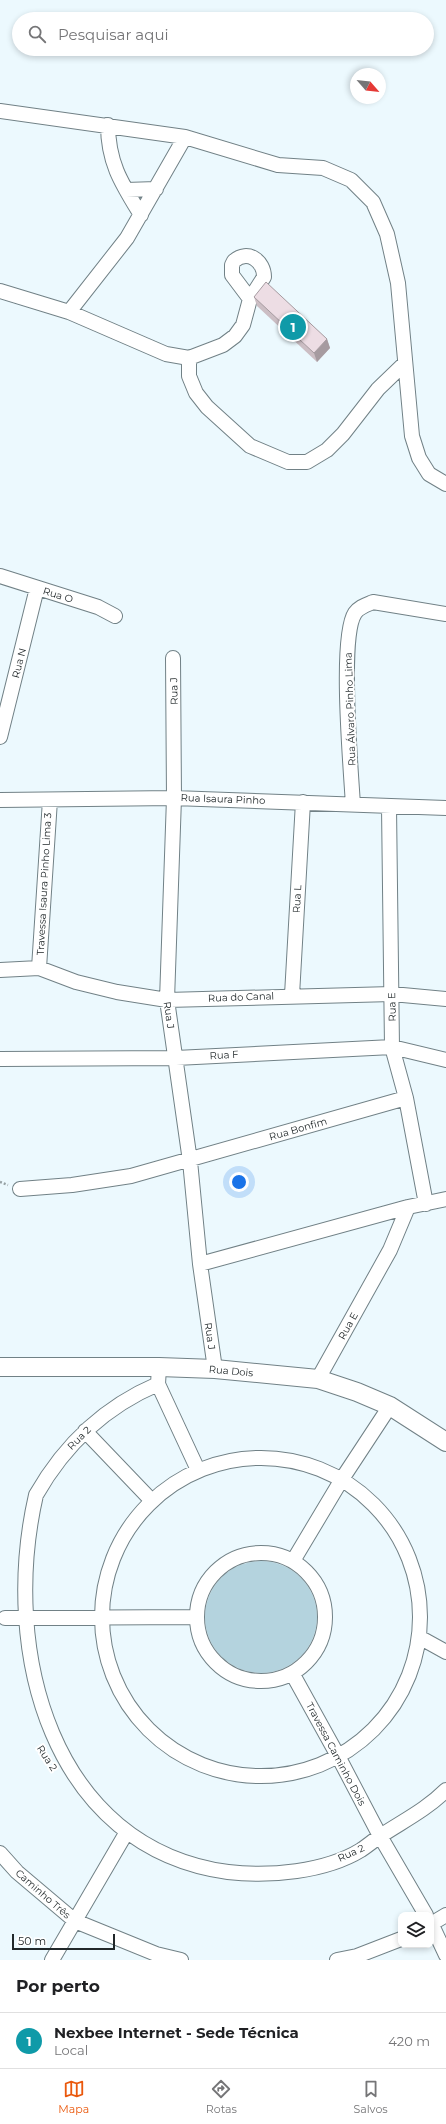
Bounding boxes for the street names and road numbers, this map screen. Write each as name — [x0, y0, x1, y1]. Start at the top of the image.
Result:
street label: Rua O — [41, 584, 75, 606]
street label: Rua N — [9, 647, 29, 679]
street label: Rua Álvaro Pinho Lima — [342, 652, 358, 766]
street label: Rua J — [167, 677, 181, 705]
street label: Rua Isaura Pinho — [180, 791, 266, 807]
street label: Travessa Isaura Pinho Lima 3 — [34, 812, 54, 956]
street label: Rua L — [290, 884, 304, 914]
street label: Rua do Canal — [208, 989, 274, 1005]
street label: Rua E — [385, 992, 399, 1022]
street label: Rua J — [161, 1000, 177, 1030]
street label: Rua F — [209, 1048, 239, 1062]
street label: Rua Bonfim — [267, 1115, 329, 1143]
street label: Rua E — [335, 1310, 361, 1342]
street label: Rua J — [202, 1321, 218, 1351]
street label: Rua Dois — [208, 1363, 254, 1379]
street label: Rua 2 — [64, 1423, 94, 1453]
street label: Travessa Caminho Dois — [303, 1700, 369, 1808]
street label: Rua 2 — [34, 1743, 60, 1774]
street label: Rua 2 — [335, 1841, 367, 1865]
street label: Caminho Três — [13, 1866, 73, 1922]

